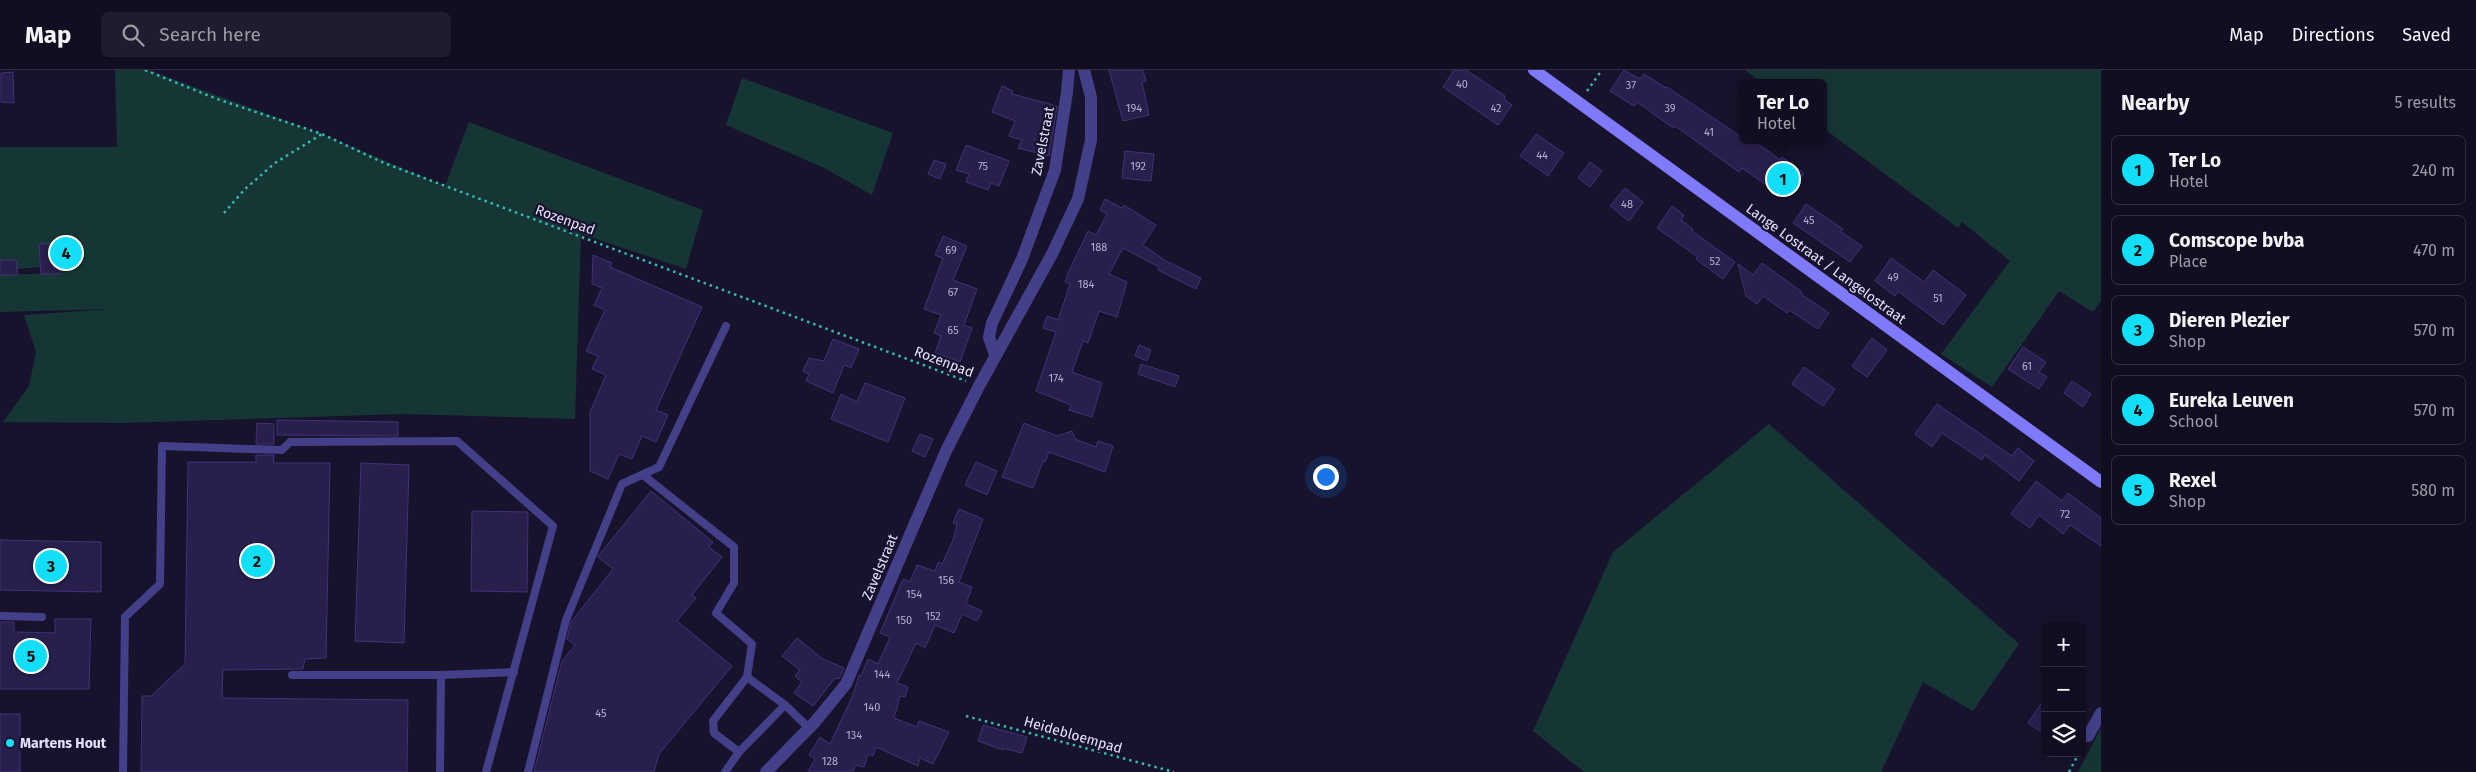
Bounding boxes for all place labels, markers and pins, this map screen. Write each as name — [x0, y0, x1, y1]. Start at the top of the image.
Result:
pin: 1 — [1767, 160, 1799, 198]
pin: 4 — [50, 234, 82, 272]
pin: 2 — [241, 542, 273, 580]
pin: 3 — [35, 547, 67, 585]
pin: 5 — [15, 637, 47, 675]
place label: Martens Hout — [20, 735, 107, 752]
marker: Martens Hout — [4, 737, 16, 749]

